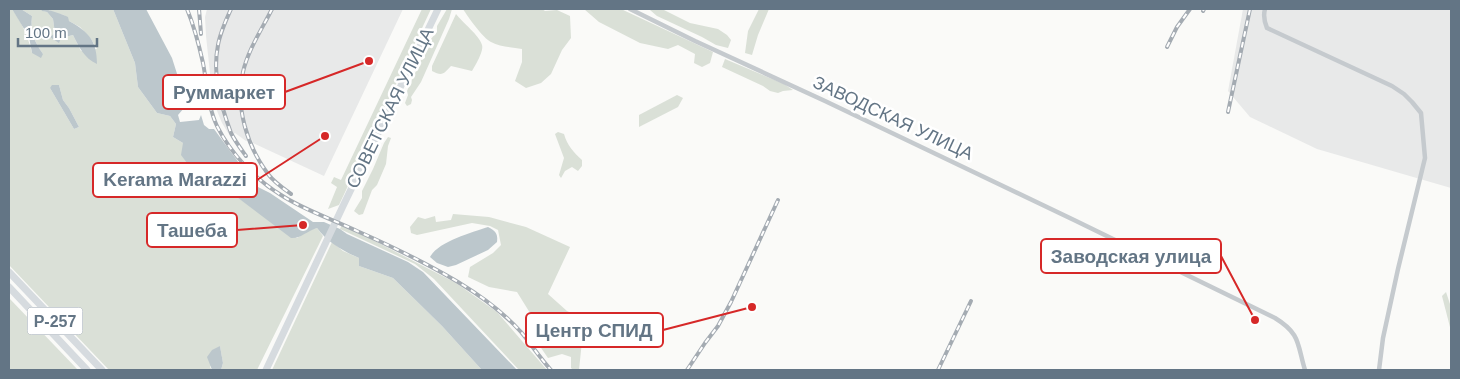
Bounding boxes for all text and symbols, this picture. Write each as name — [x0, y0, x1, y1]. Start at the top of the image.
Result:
scale bar — [18, 15, 96, 47]
text: 100 m — [25, 24, 67, 41]
street label: СОВЕТСКАЯ УЛИЦА — [342, 25, 438, 191]
street label: ЗАВОДСКАЯ УЛИЦА — [810, 72, 976, 164]
callout: Руммаркет — [163, 75, 285, 109]
text: Руммаркет — [173, 82, 275, 103]
callout: Kerama Marazzi — [93, 163, 257, 197]
text: Kerama Marazzi — [103, 169, 247, 190]
callout: Ташеба — [147, 213, 237, 247]
text: Ташеба — [157, 220, 228, 241]
callout: Заводская улица — [1041, 239, 1221, 273]
text: Заводская улица — [1051, 246, 1212, 267]
road number: Р-257 — [28, 308, 82, 334]
callout: Центр СПИД — [526, 313, 663, 347]
text: Центр СПИД — [536, 320, 653, 341]

